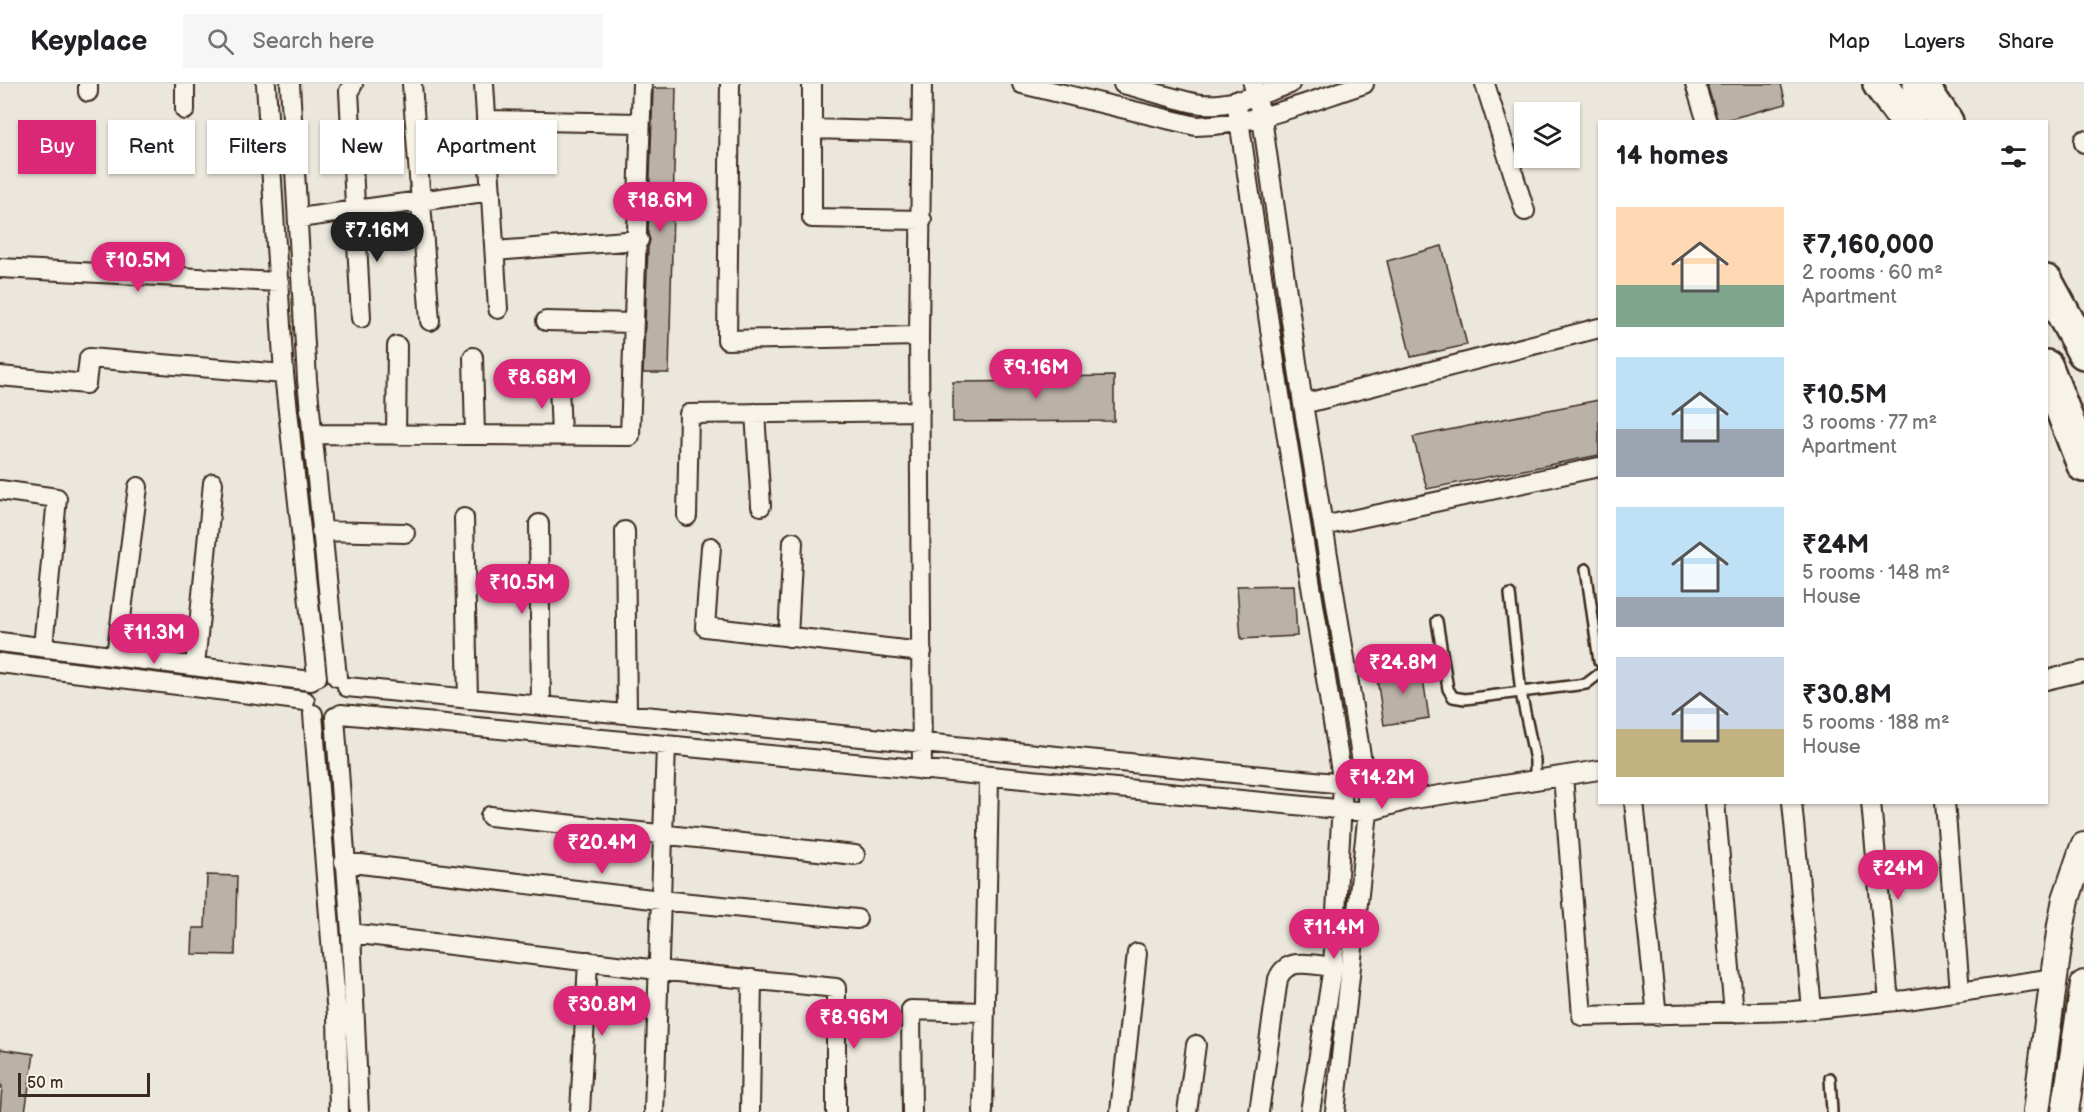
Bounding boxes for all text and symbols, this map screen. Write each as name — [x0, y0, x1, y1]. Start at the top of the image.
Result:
search box — [183, 14, 603, 68]
text: Keyplace — [30, 25, 147, 58]
icon: search — [204, 25, 237, 58]
text: Search here — [252, 28, 374, 55]
text: Map — [1828, 29, 1870, 54]
text: Layers — [1903, 29, 1965, 54]
text: Share — [1998, 29, 2054, 54]
map controls — [1514, 102, 1580, 168]
button: layers — [1514, 102, 1580, 168]
chip: Buy — [18, 120, 96, 174]
chip: Rent — [108, 120, 195, 174]
chip: Filters — [207, 120, 308, 174]
chip: New — [320, 120, 404, 174]
chip: Apartment — [416, 120, 557, 174]
icon: filters — [1997, 140, 2030, 173]
text: 14 homes — [1616, 141, 1728, 172]
pin: ₹18.6M — [611, 182, 709, 233]
text: ₹18.6M — [627, 189, 693, 213]
pin: ₹7.16M — [328, 212, 426, 263]
text: ₹7.16M — [345, 219, 409, 243]
text: ₹7,160,000 — [1802, 230, 1934, 261]
icon: home — [1664, 231, 1736, 303]
pin: ₹10.5M — [89, 242, 187, 293]
text: ₹10.5M — [105, 249, 171, 273]
text: 2 rooms · 60 m² — [1802, 261, 1943, 285]
text: Apartment — [1802, 285, 1897, 309]
pin: ₹9.16M — [987, 349, 1085, 400]
text: ₹9.16M — [1003, 356, 1069, 380]
pin: ₹8.68M — [493, 359, 591, 410]
text: ₹8.68M — [507, 366, 577, 390]
text: ₹10.5M — [1802, 380, 1887, 411]
icon: home — [1664, 381, 1736, 453]
text: 3 rooms · 77 m² — [1802, 411, 1937, 435]
text: Apartment — [1802, 435, 1897, 459]
text: ₹24M — [1802, 530, 1869, 561]
icon: home — [1664, 531, 1736, 603]
text: 5 rooms · 148 m² — [1802, 561, 1950, 585]
pin: ₹10.5M — [473, 564, 571, 615]
text: ₹10.5M — [489, 571, 555, 595]
text: House — [1802, 585, 1861, 609]
pin: ₹11.3M — [105, 614, 203, 665]
text: ₹11.3M — [123, 621, 185, 645]
pin: ₹24.8M — [1354, 644, 1452, 695]
text: ₹24.8M — [1369, 651, 1437, 675]
text: ₹30.8M — [1802, 680, 1892, 711]
icon: home — [1664, 681, 1736, 753]
text: 5 rooms · 188 m² — [1802, 711, 1950, 735]
text: House — [1802, 735, 1861, 759]
pin: ₹14.2M — [1333, 759, 1431, 810]
text: ₹14.2M — [1349, 766, 1415, 790]
pin: ₹20.4M — [553, 824, 651, 875]
text: ₹20.4M — [568, 831, 636, 855]
pin: ₹24M — [1862, 850, 1934, 901]
text: ₹24M — [1872, 857, 1924, 881]
pin: ₹11.4M — [1285, 909, 1383, 960]
text: ₹11.4M — [1303, 916, 1365, 940]
pin: ₹30.8M — [553, 986, 651, 1037]
text: ₹30.8M — [567, 993, 637, 1017]
pin: ₹8.96M — [805, 999, 903, 1050]
text: ₹8.96M — [820, 1006, 888, 1030]
scale bar — [18, 1070, 150, 1098]
text: 50 m — [27, 1074, 63, 1093]

